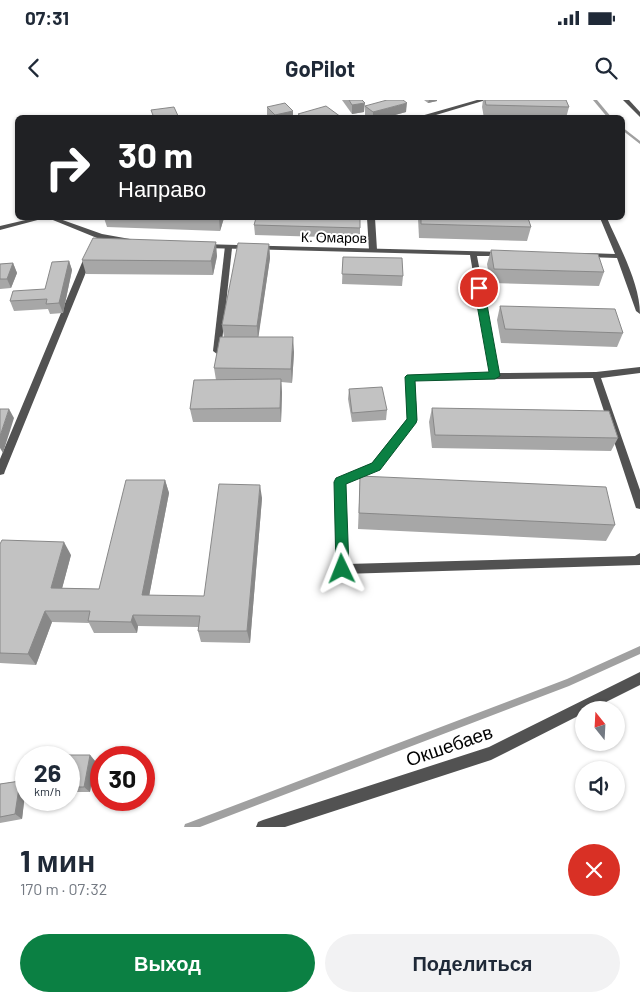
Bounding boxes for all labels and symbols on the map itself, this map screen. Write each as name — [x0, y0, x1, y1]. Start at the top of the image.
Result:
street label: К. Омаров — [301, 228, 367, 246]
pin — [458, 267, 500, 309]
position arrow — [315, 542, 367, 594]
north arrow — [575, 701, 625, 751]
street label: Окшебаев — [403, 719, 495, 771]
speed limit sign: 30 — [90, 746, 155, 811]

